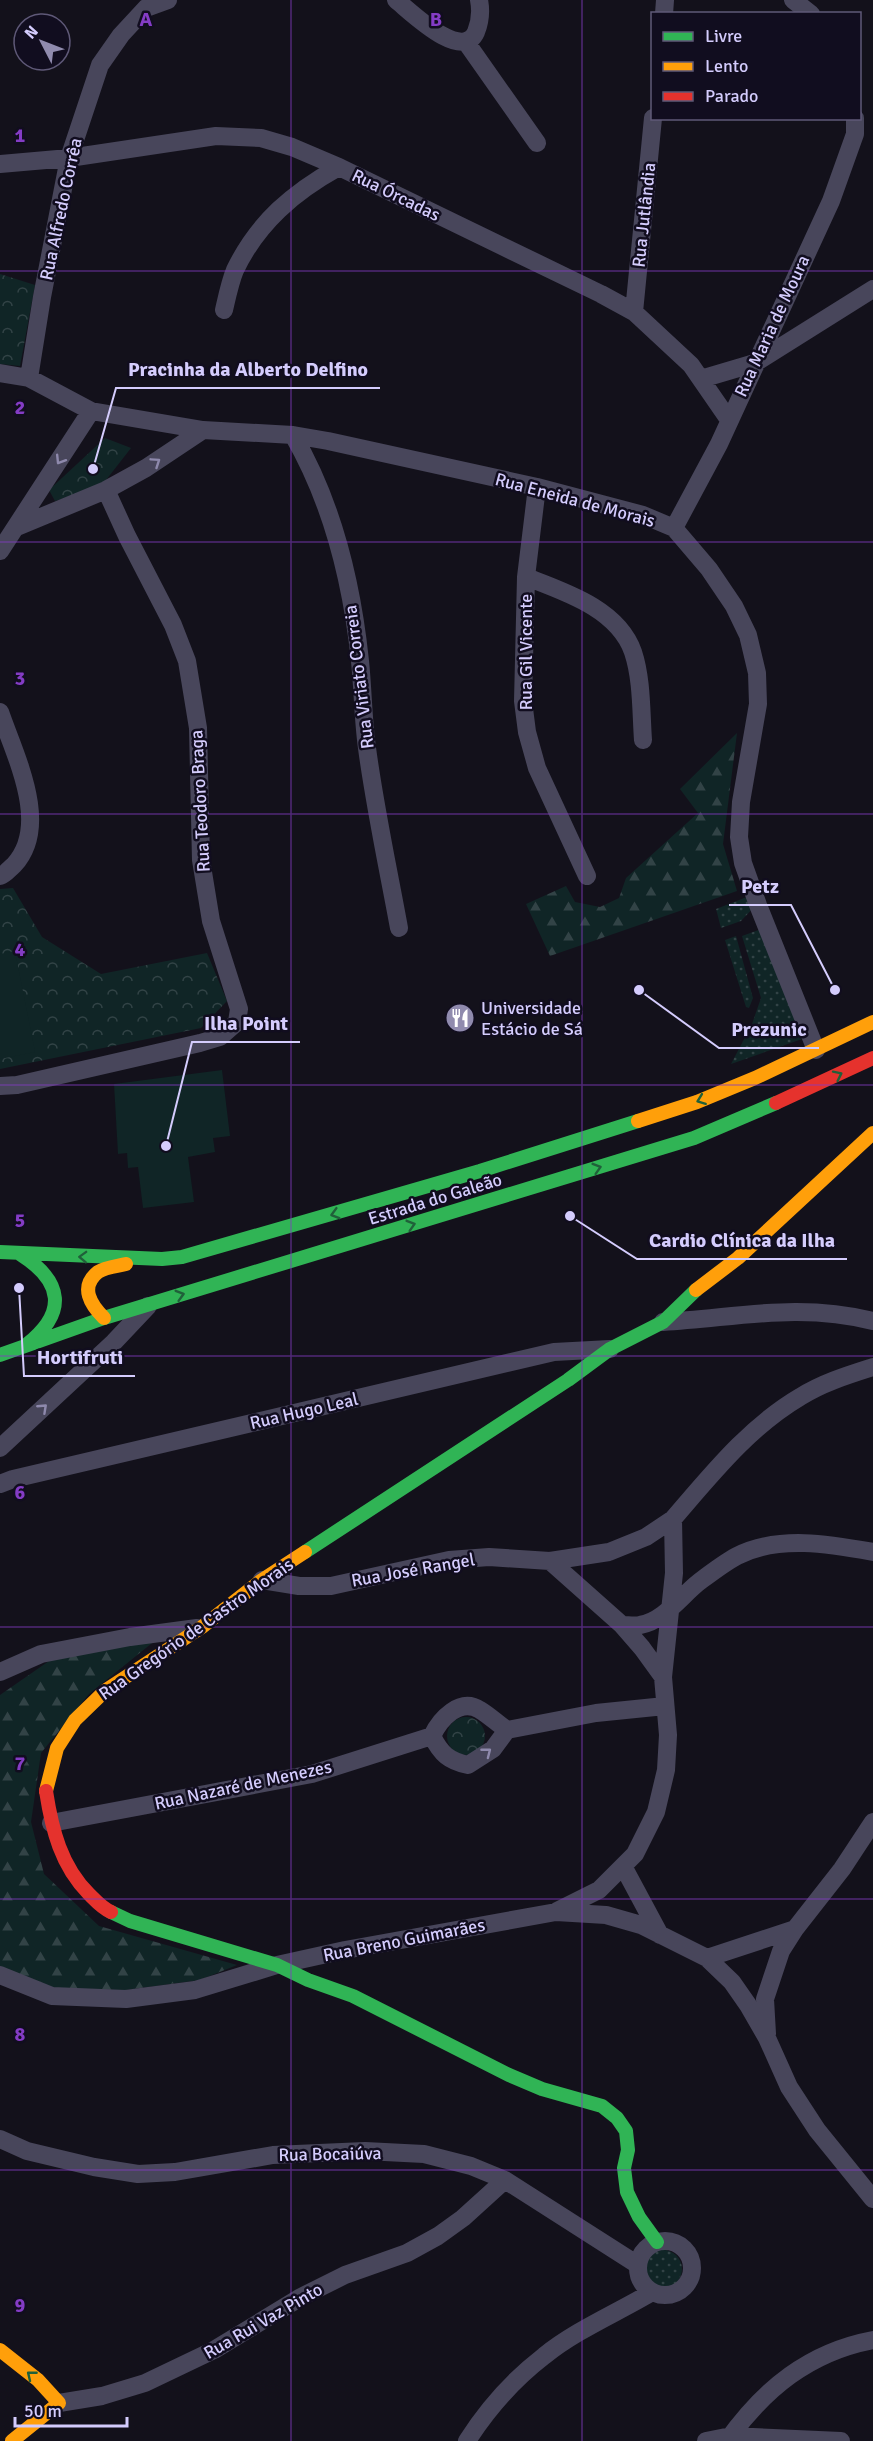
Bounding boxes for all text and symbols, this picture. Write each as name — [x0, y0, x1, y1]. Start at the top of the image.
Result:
text: A — [140, 7, 153, 32]
text: B — [430, 7, 442, 32]
north arrow — [12, 12, 72, 72]
legend — [651, 12, 861, 120]
text: N — [20, 22, 43, 43]
text: Livre — [705, 25, 742, 47]
text: Lento — [705, 55, 748, 77]
text: Parado — [705, 85, 758, 107]
text: 1 — [15, 123, 26, 148]
street label: Rua Alfredo Corrêa — [35, 136, 87, 282]
street label: Rua Jutlândia — [628, 161, 660, 269]
street label: Rua Órcadas — [348, 164, 444, 226]
street label: Rua Maria de Moura — [730, 252, 814, 400]
callout: Pracinha da Alberto Delfino — [116, 350, 380, 388]
text: Pracinha da Alberto Delfino — [128, 357, 368, 382]
text: 2 — [15, 395, 25, 420]
one-way arrow — [55, 454, 67, 464]
one-way arrow — [149, 458, 160, 469]
street label: Rua Eneida de Morais — [493, 468, 658, 532]
street label: Rua Gil Vicente — [515, 594, 537, 710]
street label: Rua Viriato Correia — [339, 604, 379, 750]
text: 3 — [15, 666, 25, 691]
street label: Rua Teodoro Braga — [185, 729, 215, 873]
callout: Petz — [729, 867, 791, 905]
text: Petz — [741, 874, 779, 899]
text: 4 — [15, 937, 26, 962]
place label: Universidade Estácio de Sá — [481, 997, 583, 1040]
restaurant icon: Universidade Estácio de Sá — [444, 1002, 476, 1034]
callout: Ilha Point — [192, 1004, 300, 1042]
callout: Prezunic — [719, 1010, 819, 1048]
text: Ilha Point — [204, 1011, 289, 1036]
text: Prezunic — [731, 1017, 807, 1042]
one-way arrow — [831, 1070, 842, 1082]
one-way arrow — [697, 1093, 708, 1105]
one-way arrow — [591, 1162, 602, 1175]
street label: Estrada do Galeão — [366, 1168, 504, 1230]
one-way arrow — [330, 1207, 341, 1219]
text: 5 — [15, 1208, 25, 1233]
one-way arrow — [405, 1220, 416, 1232]
callout: Cardio Clínica da Ilha — [637, 1221, 847, 1259]
text: Cardio Clínica da Ilha — [649, 1228, 835, 1253]
one-way arrow — [78, 1251, 87, 1263]
one-way arrow — [174, 1290, 185, 1302]
callout: Hortifruti — [24, 1338, 135, 1376]
text: Hortifruti — [37, 1345, 123, 1370]
street label: Rua Hugo Leal — [248, 1388, 360, 1434]
one-way arrow — [36, 1404, 47, 1415]
text: 6 — [15, 1480, 26, 1505]
street label: Rua José Rangel — [350, 1548, 476, 1592]
street label: Rua Gregório de Castro Morais — [94, 1553, 298, 1705]
one-way arrow — [480, 1749, 491, 1760]
text: 7 — [15, 1751, 26, 1776]
street label: Rua Nazaré de Menezes — [152, 1755, 334, 1815]
street label: Rua Breno Guimarães — [321, 1913, 487, 1966]
text: 8 — [15, 2022, 26, 2047]
street label: Rua Bocaiúva — [278, 2142, 382, 2166]
street label: Rua Rui Vaz Pinto — [200, 2278, 326, 2364]
text: 9 — [15, 2293, 26, 2318]
one-way arrow — [27, 2371, 38, 2382]
scale bar — [15, 2390, 128, 2428]
text: 50 m — [24, 2400, 62, 2422]

